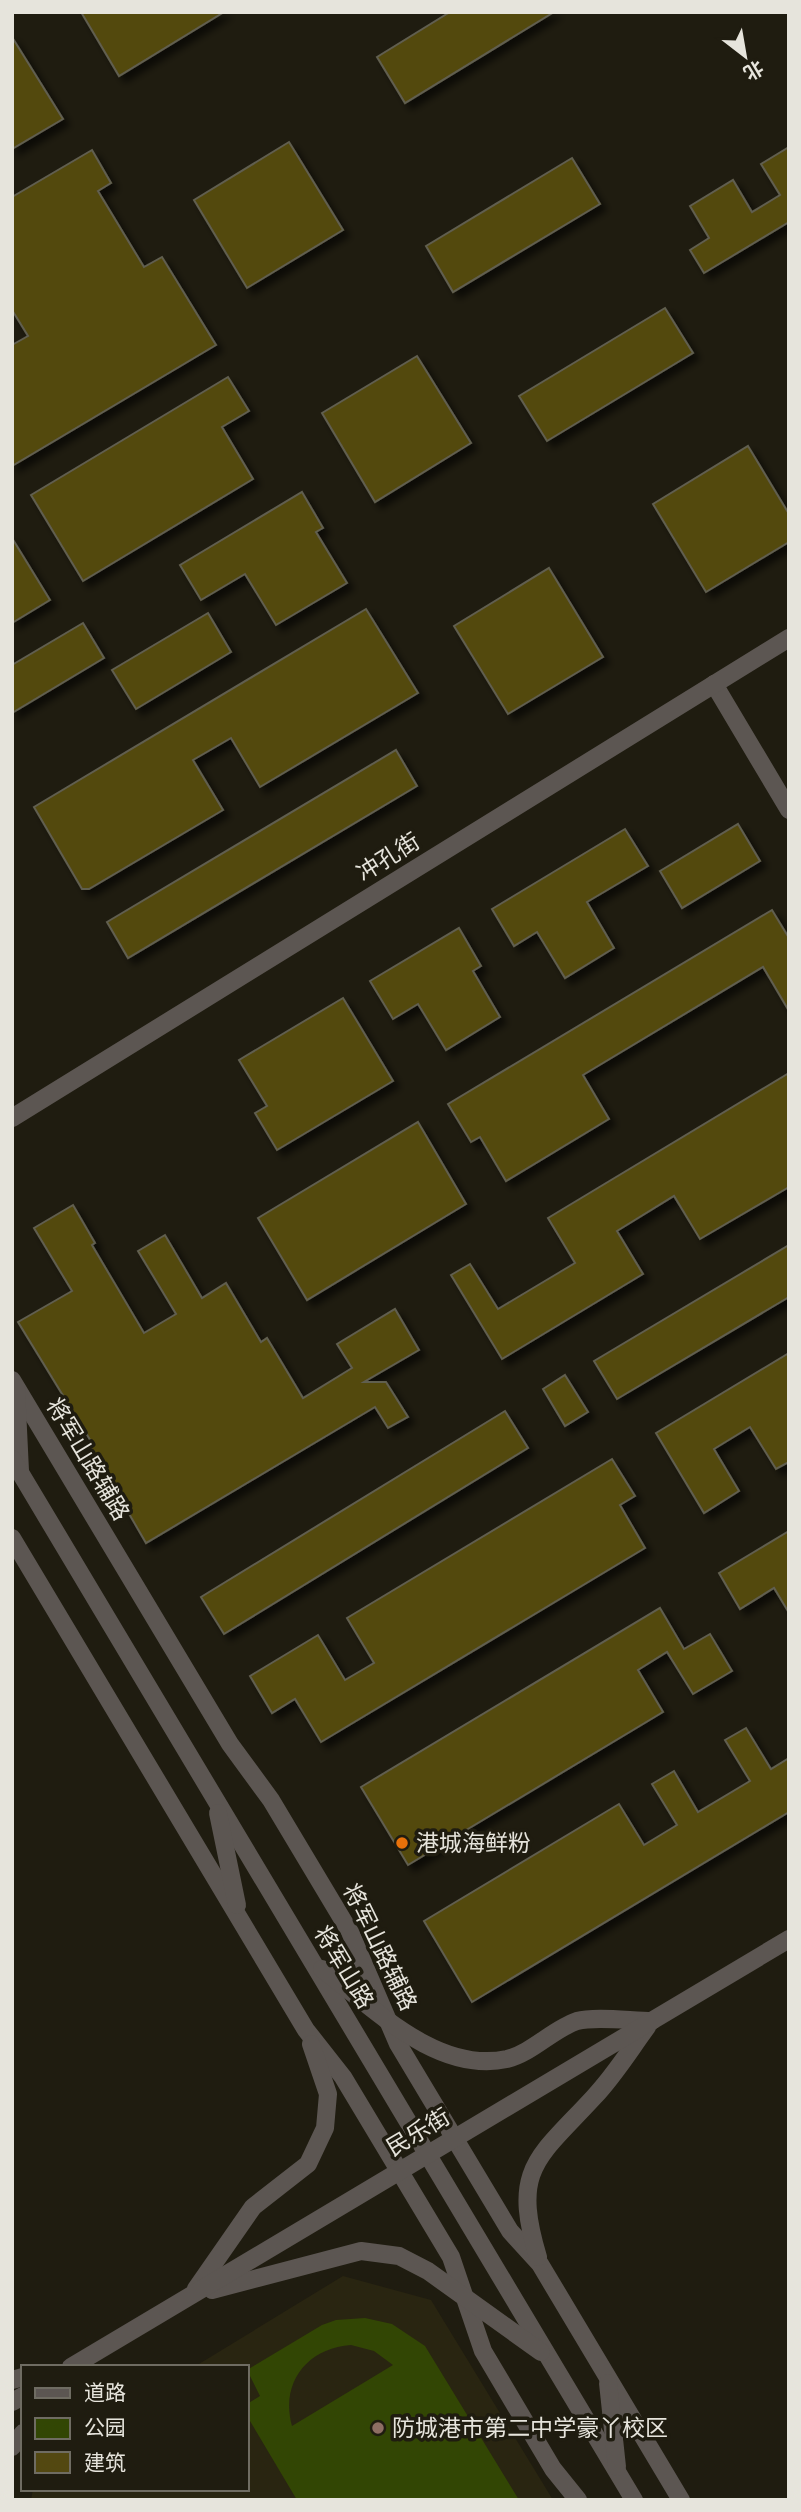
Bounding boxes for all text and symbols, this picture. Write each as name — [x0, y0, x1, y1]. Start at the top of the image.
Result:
north arrow — [710, 21, 780, 91]
text: 北 — [739, 55, 768, 86]
street label: 冲孔街 — [351, 826, 425, 887]
street label: 将军山路辅路 — [40, 1392, 136, 1525]
place label: 港城海鲜粉 — [416, 1828, 531, 1857]
marker: 港城海鲜粉 — [394, 1835, 410, 1851]
street label: 将军山路辅路 — [337, 1879, 423, 2015]
street label: 将军山路 — [308, 1920, 380, 2014]
street label: 民乐街 — [381, 2101, 455, 2162]
legend — [21, 2365, 248, 2491]
text: 道路 — [84, 2379, 126, 2405]
place label: 防城港市第二中学豪丫校区 — [392, 2413, 668, 2442]
text: 公园 — [84, 2414, 126, 2440]
marker: 防城港市第二中学豪丫校区 — [370, 2420, 386, 2436]
text: 建筑 — [84, 2449, 126, 2475]

